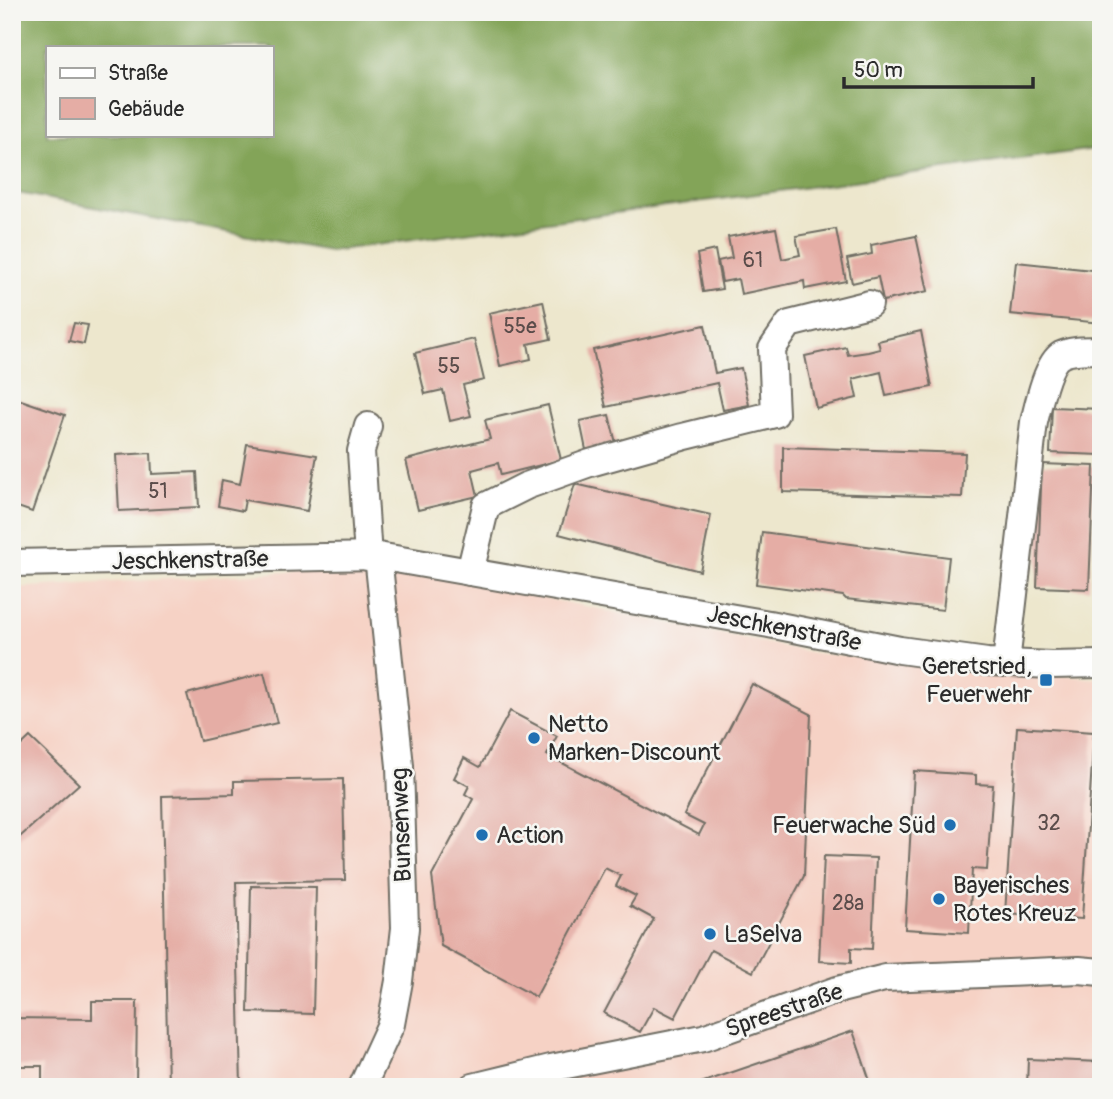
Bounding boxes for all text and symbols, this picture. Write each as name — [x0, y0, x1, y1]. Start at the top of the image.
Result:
legend — [46, 46, 273, 136]
scale bar — [844, 46, 1032, 90]
text: 50 m — [854, 57, 903, 84]
text: Straße — [108, 60, 168, 87]
text: Gebäude — [108, 96, 185, 123]
house number: 61 — [743, 247, 763, 274]
house number: 55e — [503, 313, 537, 340]
house number: 55 — [438, 353, 460, 380]
house number: 51 — [148, 478, 168, 505]
street label: Jeschkenstraße — [111, 545, 269, 576]
street label: Jeschkenstraße — [704, 599, 864, 658]
place label: Geretsried, Feuerwehr — [921, 652, 1032, 709]
marker: Geretsried, Feuerwehr — [1038, 672, 1054, 688]
place label: Netto Marken-Discount — [548, 710, 721, 767]
marker: Netto Marken-Discount — [526, 730, 542, 746]
street label: Bunsenweg — [385, 767, 418, 883]
house number: 32 — [1037, 810, 1061, 837]
place label: Feuerwache Süd — [772, 811, 936, 840]
marker: Feuerwache Süd — [942, 817, 958, 833]
place label: Action — [496, 821, 564, 850]
marker: Action — [474, 827, 490, 843]
place label: Bayerisches Rotes Kreuz — [953, 871, 1076, 928]
house number: 28a — [832, 890, 864, 917]
marker: Bayerisches Rotes Kreuz — [931, 891, 947, 907]
place label: LaSelva — [724, 920, 802, 949]
marker: LaSelva — [702, 926, 718, 942]
street label: Spreestraße — [722, 977, 847, 1044]

